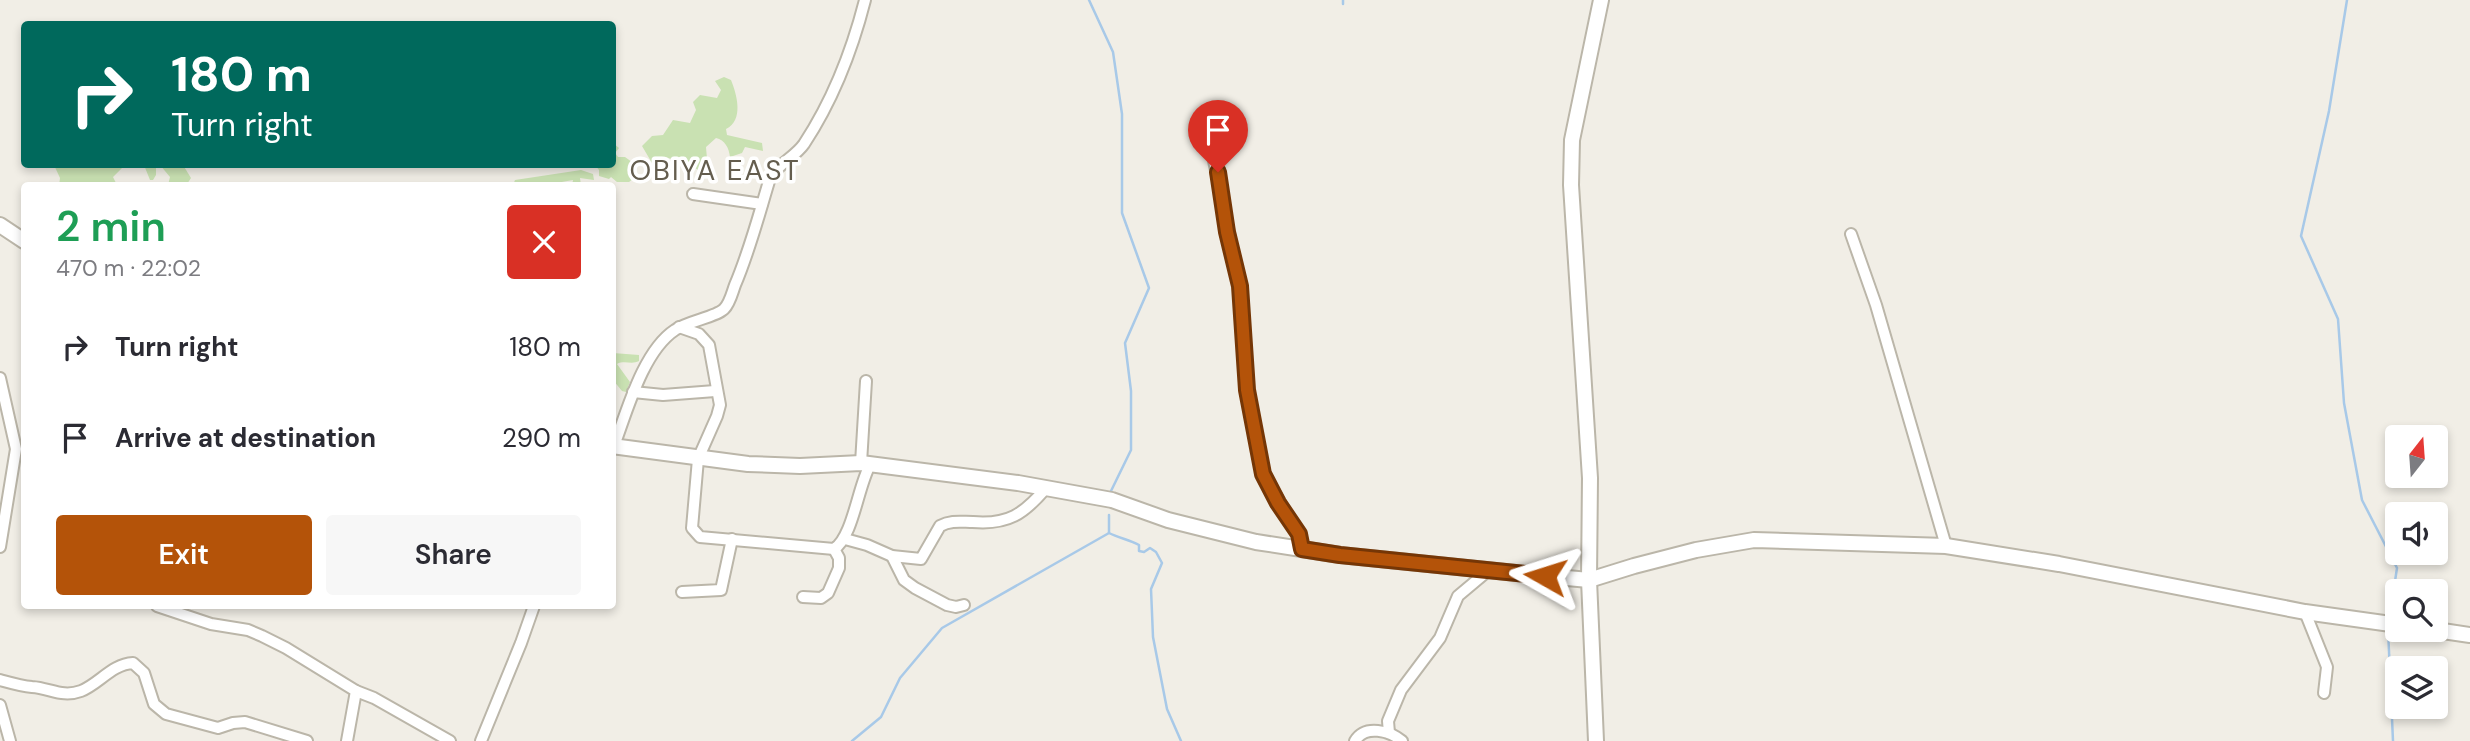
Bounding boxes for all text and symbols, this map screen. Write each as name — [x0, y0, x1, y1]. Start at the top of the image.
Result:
text: 180 m — [171, 42, 312, 106]
icon: right — [56, 49, 147, 140]
pin — [1188, 100, 1248, 172]
text: Turn right — [171, 104, 313, 146]
icon: arrive — [1199, 111, 1237, 149]
district label: OBIYA EAST — [629, 152, 801, 189]
text: 2 min — [56, 199, 166, 254]
button: close — [507, 205, 581, 279]
text: 470 m · 22:02 — [56, 253, 201, 283]
icon: right — [56, 328, 94, 366]
text: Turn right — [115, 330, 239, 364]
text: 180 m — [509, 330, 581, 364]
icon: arrive — [56, 419, 94, 457]
text: Arrive at destination — [115, 421, 376, 455]
text: 290 m — [502, 421, 581, 455]
north arrow — [2385, 425, 2448, 488]
map controls — [2385, 425, 2448, 719]
button: sound — [2385, 502, 2448, 565]
button: Exit — [56, 515, 312, 595]
button: Share — [326, 515, 581, 595]
position arrow — [1508, 539, 1582, 613]
button: search — [2385, 579, 2448, 642]
button: layers — [2385, 656, 2448, 719]

